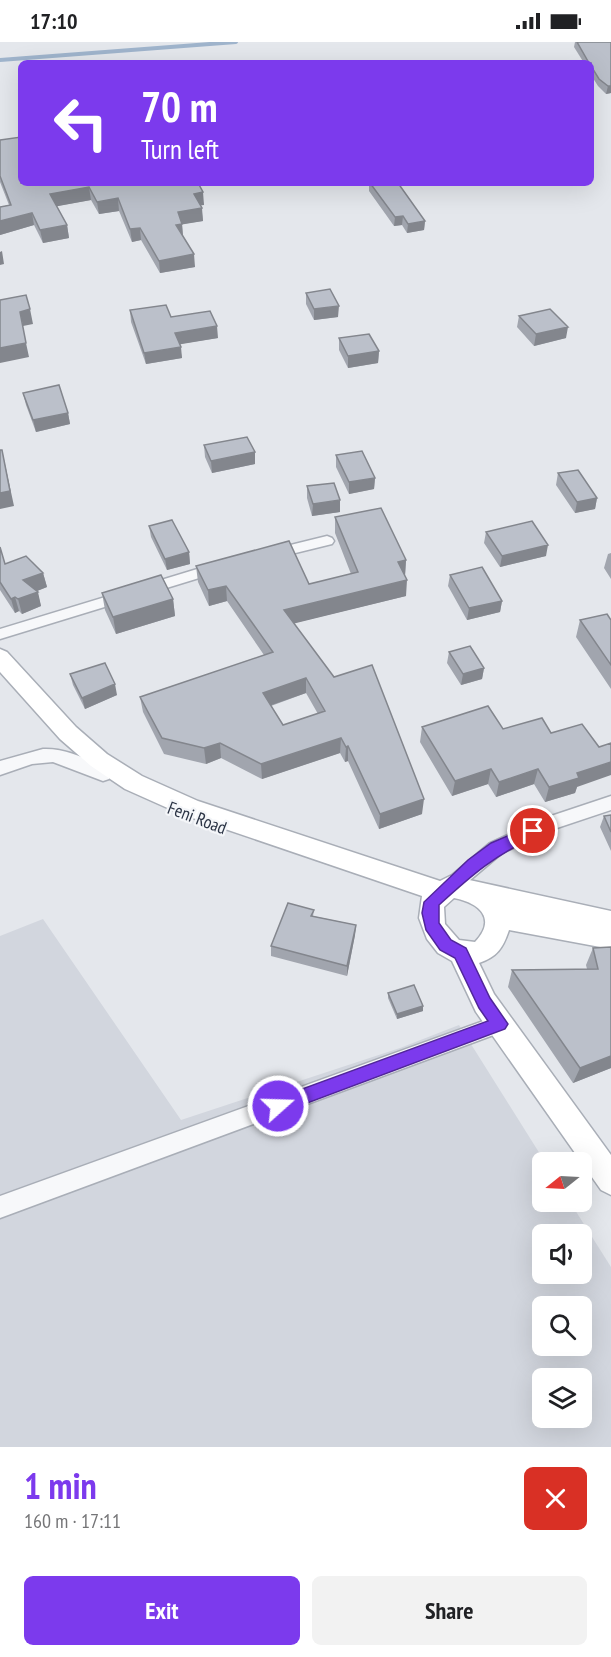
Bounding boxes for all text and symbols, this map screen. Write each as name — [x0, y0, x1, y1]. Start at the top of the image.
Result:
text: 17:10 — [30, 7, 78, 35]
text: 70 m — [141, 79, 218, 134]
icon: left — [42, 84, 120, 162]
text: Turn left — [141, 132, 219, 166]
street label: Feni Road — [164, 796, 230, 839]
pin — [507, 805, 558, 856]
icon: arrive — [516, 814, 549, 847]
position arrow — [246, 1074, 310, 1138]
north arrow — [532, 1152, 592, 1212]
map controls — [532, 1152, 592, 1428]
button: sound — [532, 1224, 592, 1284]
button: search — [532, 1296, 592, 1356]
button: layers — [532, 1368, 592, 1428]
text: 1 min — [24, 1462, 97, 1509]
button: close — [524, 1467, 587, 1530]
text: 160 m · 17:11 — [24, 1508, 121, 1534]
button: Exit — [24, 1576, 300, 1645]
button: Share — [312, 1576, 587, 1645]

